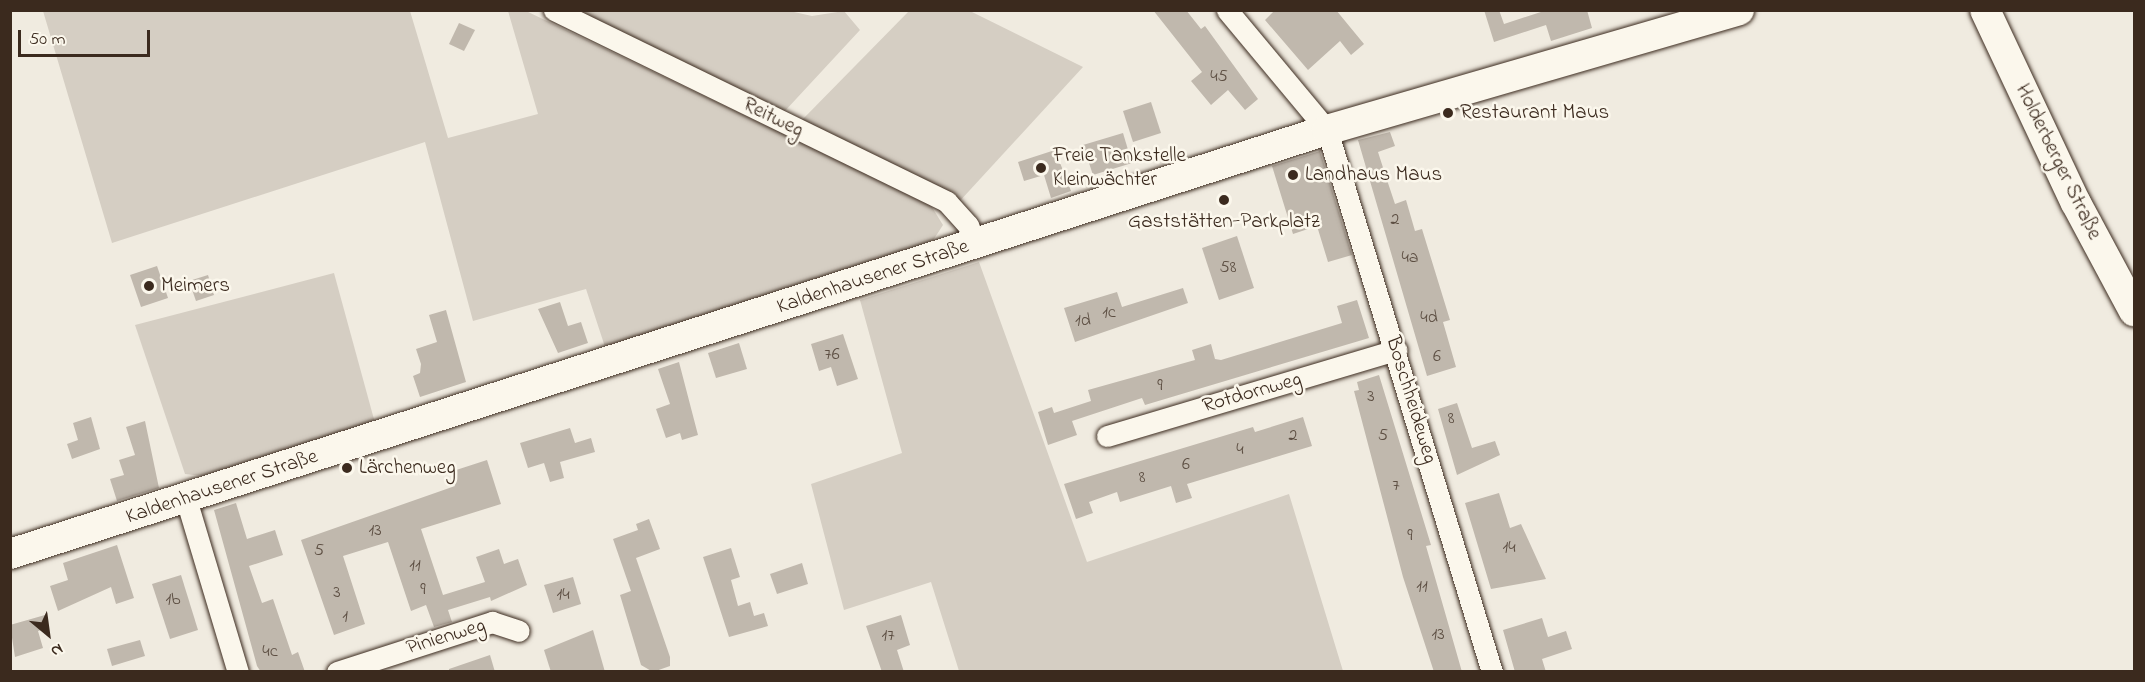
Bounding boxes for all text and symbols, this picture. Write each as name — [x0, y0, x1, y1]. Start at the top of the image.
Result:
scale bar — [21, 18, 153, 56]
text: 50 m — [29, 27, 66, 53]
house number: 45 — [1210, 66, 1228, 88]
street label: Holderberger Straße — [2009, 80, 2107, 244]
street label: Reitweg — [738, 93, 808, 143]
place label: Restaurant Maus — [1460, 100, 1609, 126]
marker: Restaurant Maus — [1441, 106, 1455, 120]
place label: Freie Tankstelle Kleinwächter — [1053, 143, 1186, 193]
marker: Freie Tankstelle Kleinwächter — [1034, 161, 1048, 175]
place label: Landhaus Maus — [1305, 162, 1442, 188]
marker: Landhaus Maus — [1286, 168, 1300, 182]
marker: Gaststätten-Parkplatz — [1217, 193, 1231, 207]
place label: Gaststätten-Parkplatz — [1128, 209, 1320, 235]
house number: 2 — [1391, 209, 1399, 231]
street label: Kaldenhausener Straße — [774, 234, 972, 320]
house number: 4a — [1401, 247, 1419, 269]
house number: 58 — [1219, 257, 1237, 279]
place label: Meimers — [161, 273, 230, 299]
marker: Meimers — [142, 279, 156, 293]
house number: 1c — [1102, 302, 1116, 324]
house number: 4d — [1420, 307, 1438, 329]
house number: 1d — [1075, 310, 1091, 332]
street label: Boschheideweg — [1380, 333, 1442, 467]
house number: 76 — [824, 344, 840, 366]
house number: 6 — [1433, 346, 1441, 368]
street label: Rotdornweg — [1200, 367, 1304, 419]
house number: 9 — [1157, 375, 1163, 397]
house number: 3 — [1367, 386, 1375, 408]
house number: 8 — [1448, 408, 1454, 430]
house number: 2 — [1289, 425, 1297, 447]
house number: 5 — [1378, 425, 1388, 447]
house number: 4 — [1236, 439, 1244, 461]
street label: Kaldenhausener Straße — [123, 444, 321, 530]
house number: 6 — [1182, 454, 1190, 476]
place label: Lärchenweg — [359, 455, 456, 481]
marker: Lärchenweg — [340, 461, 354, 475]
house number: 8 — [1139, 467, 1145, 489]
house number: 7 — [1392, 475, 1400, 497]
house number: 13 — [368, 520, 382, 542]
house number: 9 — [1407, 525, 1413, 547]
house number: 14 — [1502, 537, 1516, 559]
house number: 5 — [314, 540, 324, 562]
house number: 11 — [409, 555, 421, 577]
house number: 11 — [1416, 576, 1428, 598]
house number: 9 — [420, 579, 426, 601]
house number: 3 — [333, 582, 341, 604]
house number: 14 — [556, 584, 570, 606]
house number: 1b — [165, 589, 181, 611]
north arrow — [18, 604, 78, 664]
house number: 1 — [342, 606, 348, 628]
street label: Pinienweg — [403, 613, 489, 661]
house number: 13 — [1431, 624, 1445, 646]
house number: 17 — [881, 625, 895, 647]
text: N — [46, 637, 67, 663]
house number: 4c — [262, 641, 278, 663]

